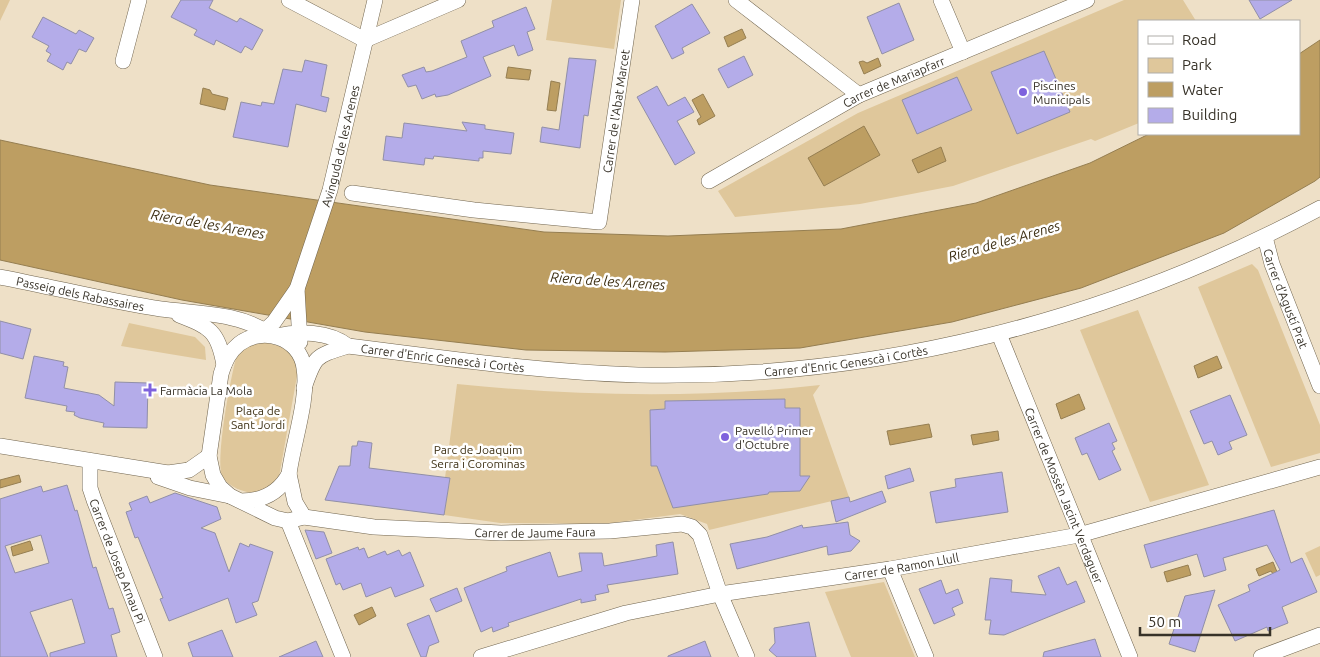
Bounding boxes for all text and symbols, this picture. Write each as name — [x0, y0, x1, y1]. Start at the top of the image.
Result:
legend — [1138, 20, 1300, 135]
text: Road — [1182, 31, 1217, 48]
street label: Carrer de l'Abat Marcet — [600, 48, 631, 174]
street label: Carrer de Mariapfarr — [840, 53, 947, 110]
text: Park — [1182, 56, 1212, 73]
place label: Piscines Municipals — [1033, 79, 1090, 106]
text: Water — [1182, 81, 1223, 98]
street label: Avinguda de les Arenes — [318, 84, 361, 208]
marker: Piscines Municipals — [1017, 86, 1029, 98]
text: Building — [1182, 106, 1237, 123]
water label: Riera de les Arenes — [150, 206, 266, 242]
water label: Riera de les Arenes — [946, 217, 1062, 265]
street label: Carrer d'Agustí Prat — [1262, 247, 1311, 350]
water label: Riera de les Arenes — [550, 269, 666, 293]
street label: Passeig dels Rabassaires — [15, 274, 145, 313]
street label: Carrer d'Enric Genescà i Cortès — [360, 341, 525, 374]
street label: Carrer d'Enric Genescà i Cortès — [764, 343, 929, 378]
marker: Farmàcia La Mola — [144, 384, 156, 396]
place label: Farmàcia La Mola — [160, 384, 252, 397]
park label: Plaça de Sant Jordi — [231, 404, 285, 431]
street label: Carrer de Mossèn Jacint Verdaguer — [1023, 405, 1106, 585]
place label: Pavelló Primer d'Octubre — [735, 424, 813, 451]
marker: Pavelló Primer d'Octubre — [719, 431, 731, 443]
park label: Parc de Joaquim Serra i Corominas — [431, 443, 525, 470]
street label: Carrer de Josep Arnau Pi — [88, 497, 148, 625]
street label: Carrer de Jaume Faura — [474, 525, 596, 540]
street label: Carrer de Ramon Llull — [843, 550, 960, 582]
scale bar — [1140, 604, 1270, 636]
text: 50 m — [1148, 613, 1181, 630]

